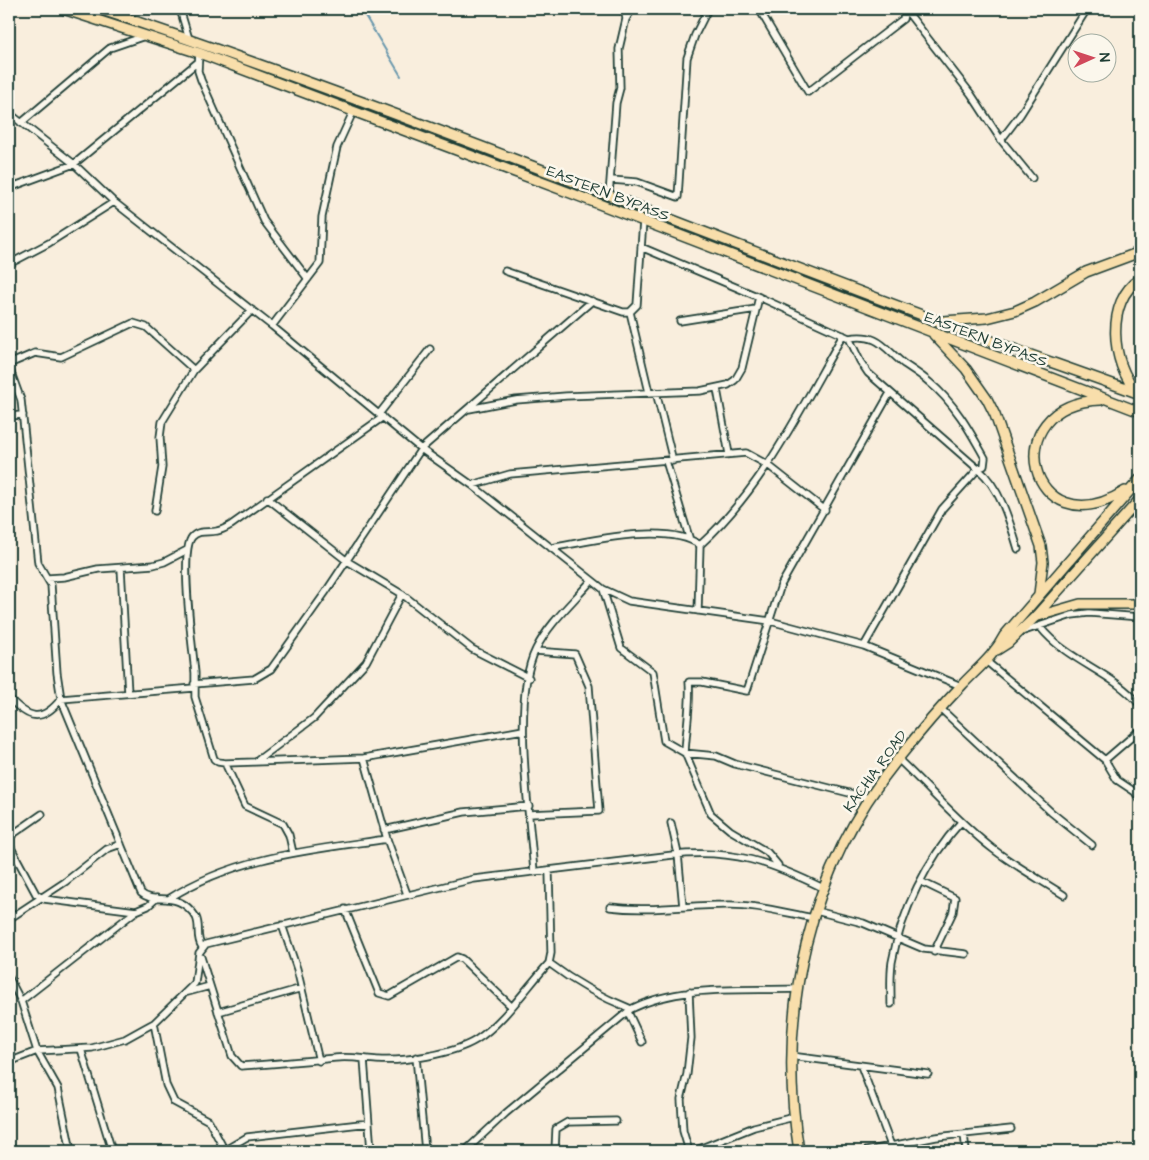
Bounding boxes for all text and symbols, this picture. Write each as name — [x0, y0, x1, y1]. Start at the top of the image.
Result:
north arrow — [1066, 32, 1116, 82]
text: N — [1094, 52, 1114, 62]
street label: EASTERN BYPASS — [544, 160, 672, 227]
street label: EASTERN BYPASS — [922, 306, 1050, 373]
street label: KACHIA ROAD — [839, 726, 912, 816]

